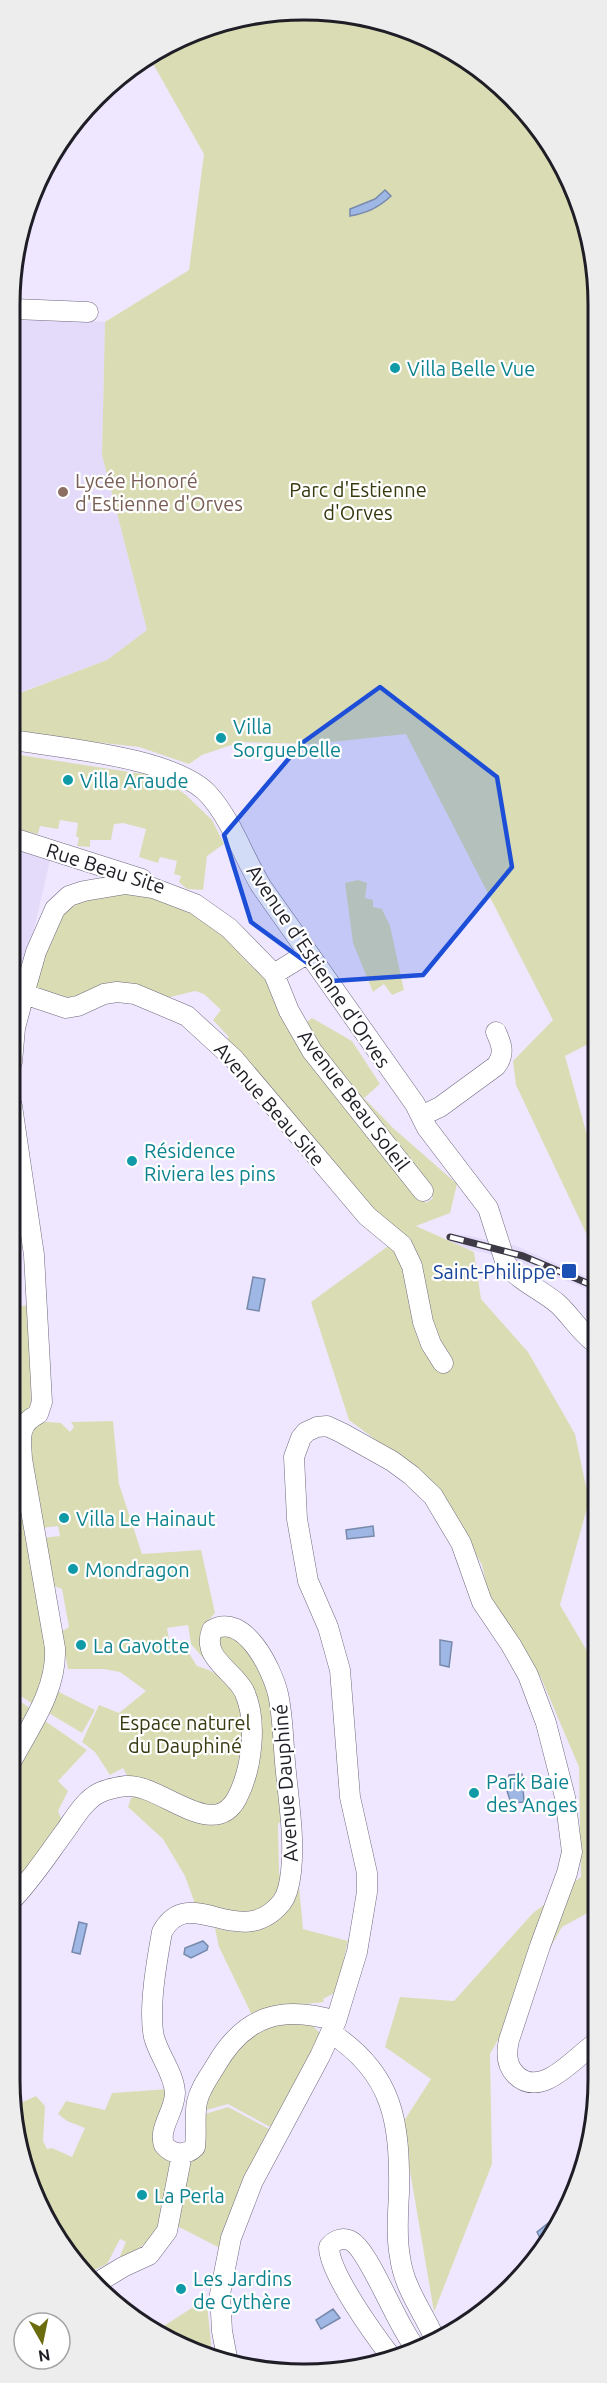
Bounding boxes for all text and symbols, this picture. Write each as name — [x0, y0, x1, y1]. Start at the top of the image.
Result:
place label: Villa Belle Vue — [407, 357, 535, 380]
marker: Villa Belle Vue — [388, 361, 402, 375]
place label: Lycée Honoré d'Estienne d'Orves — [75, 469, 243, 515]
park label: Parc d'Estienne d'Orves — [289, 478, 427, 524]
marker: Lycée Honoré d'Estienne d'Orves — [56, 485, 70, 499]
place label: Villa Sorguebelle — [233, 715, 341, 761]
marker: Villa Sorguebelle — [214, 731, 228, 745]
place label: Villa Araude — [80, 769, 189, 792]
marker: Villa Araude — [61, 773, 75, 787]
street label: Rue Beau Site — [44, 838, 168, 898]
street label: Avenue d'Estienne d'Orves — [242, 860, 396, 1072]
street label: Avenue Beau Soleil — [293, 1025, 415, 1175]
street label: Avenue Beau Site — [210, 1038, 330, 1170]
place label: Résidence Riviera les pins — [144, 1139, 276, 1185]
marker: Résidence Riviera les pins — [125, 1154, 139, 1168]
place label: Saint-Philippe — [433, 1260, 556, 1283]
marker: Saint-Philippe — [560, 1262, 578, 1280]
place label: Villa Le Hainaut — [76, 1507, 216, 1530]
marker: Villa Le Hainaut — [57, 1511, 71, 1525]
place label: Mondragon — [85, 1558, 190, 1581]
marker: Mondragon — [66, 1562, 80, 1576]
place label: La Gavotte — [93, 1634, 190, 1657]
marker: La Gavotte — [74, 1638, 88, 1652]
street label: Avenue Dauphiné — [268, 1703, 302, 1863]
park label: Espace naturel du Dauphiné — [119, 1711, 251, 1757]
place label: Park Baie des Anges — [486, 1770, 578, 1816]
marker: Park Baie des Anges — [467, 1786, 481, 1800]
place label: La Perla — [154, 2184, 225, 2207]
marker: La Perla — [135, 2188, 149, 2202]
place label: Les Jardins de Cythère — [193, 2267, 292, 2313]
marker: Les Jardins de Cythère — [174, 2282, 188, 2296]
north arrow — [12, 2311, 72, 2371]
text: N — [37, 2346, 52, 2366]

